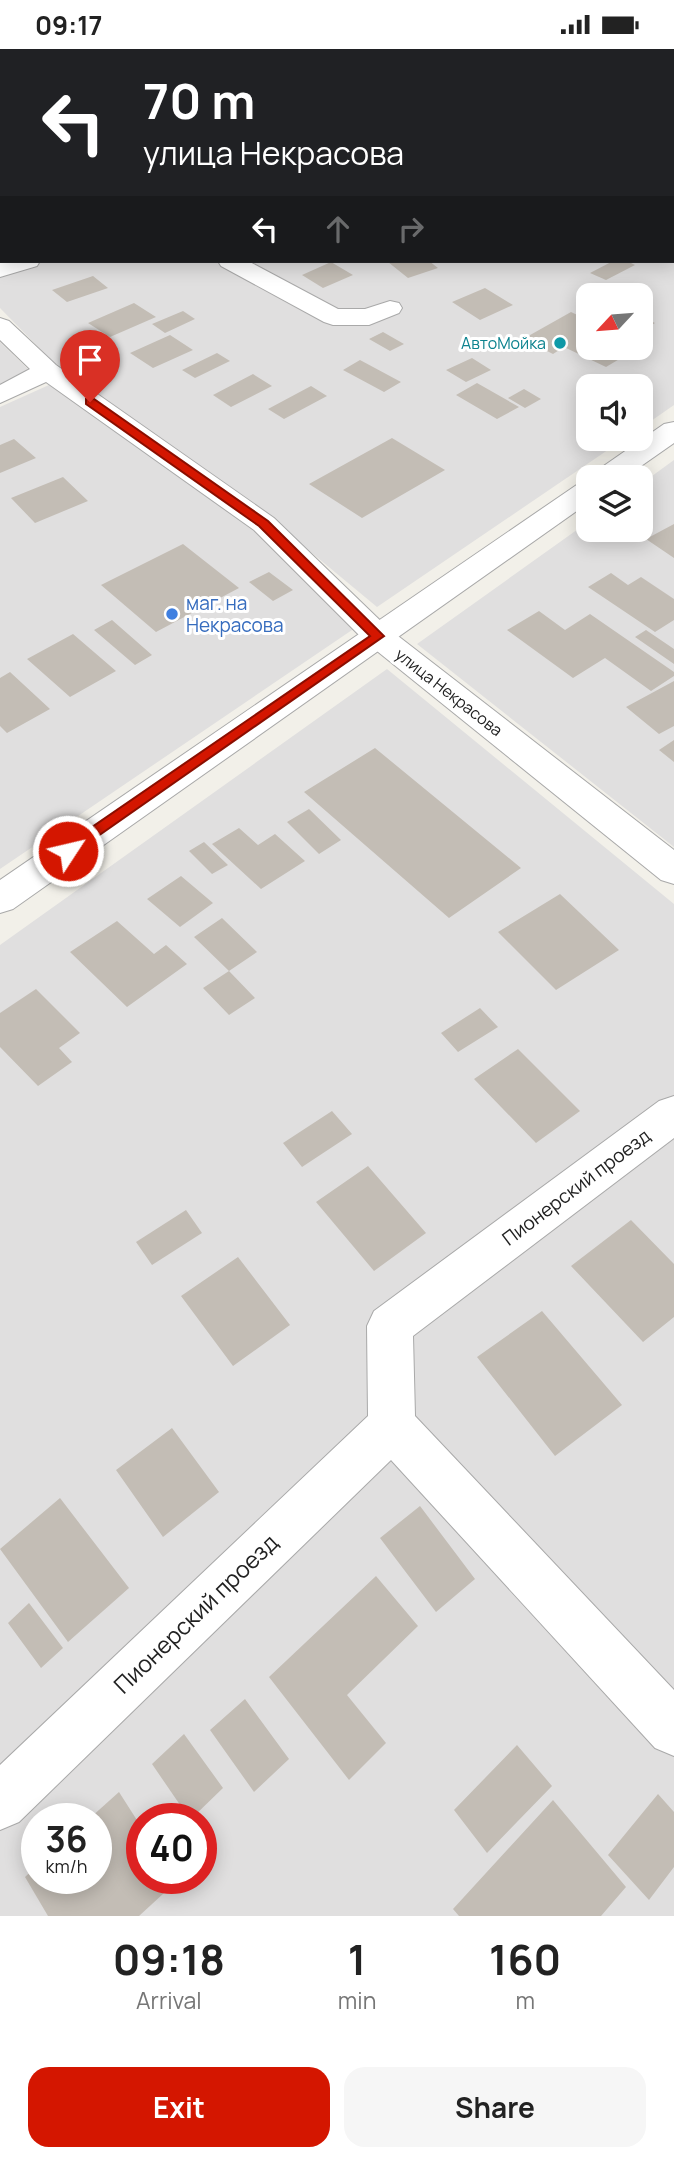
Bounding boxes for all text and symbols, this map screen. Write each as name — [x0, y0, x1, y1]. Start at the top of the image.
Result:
text: 09:17 — [35, 7, 102, 43]
text: 70 m — [143, 67, 255, 134]
icon: left — [28, 77, 119, 168]
text: улица Некрасова — [143, 131, 404, 175]
icon: left — [246, 210, 284, 248]
icon: ahead — [319, 210, 357, 248]
icon: right — [392, 210, 430, 248]
north arrow — [576, 283, 653, 361]
map controls — [576, 283, 653, 542]
pin — [60, 330, 120, 402]
place label: АвтоМойка — [461, 332, 546, 354]
marker: АвтоМойка — [552, 335, 568, 351]
icon: arrive — [71, 341, 109, 379]
button: sound — [576, 374, 653, 451]
button: layers — [576, 465, 653, 542]
place label: маг. на Некрасова — [186, 590, 284, 638]
marker: маг. на Некрасова — [164, 606, 180, 622]
street label: улица Некрасова — [391, 643, 507, 741]
position arrow — [31, 814, 105, 888]
street label: Пионерский проезд — [497, 1123, 655, 1251]
street label: Пионерский проезд — [106, 1526, 285, 1700]
speed limit sign: 40 — [126, 1803, 217, 1894]
text: 36 — [45, 1815, 88, 1863]
text: km/h — [46, 1854, 87, 1878]
text: 09:18 — [113, 1930, 225, 1988]
text: 1 — [348, 1930, 366, 1988]
text: 160 — [489, 1930, 561, 1988]
text: Arrival — [136, 1984, 202, 2016]
text: min — [338, 1984, 376, 2016]
text: m — [515, 1984, 535, 2016]
button: Exit — [28, 2067, 330, 2147]
button: Share — [344, 2067, 646, 2147]

